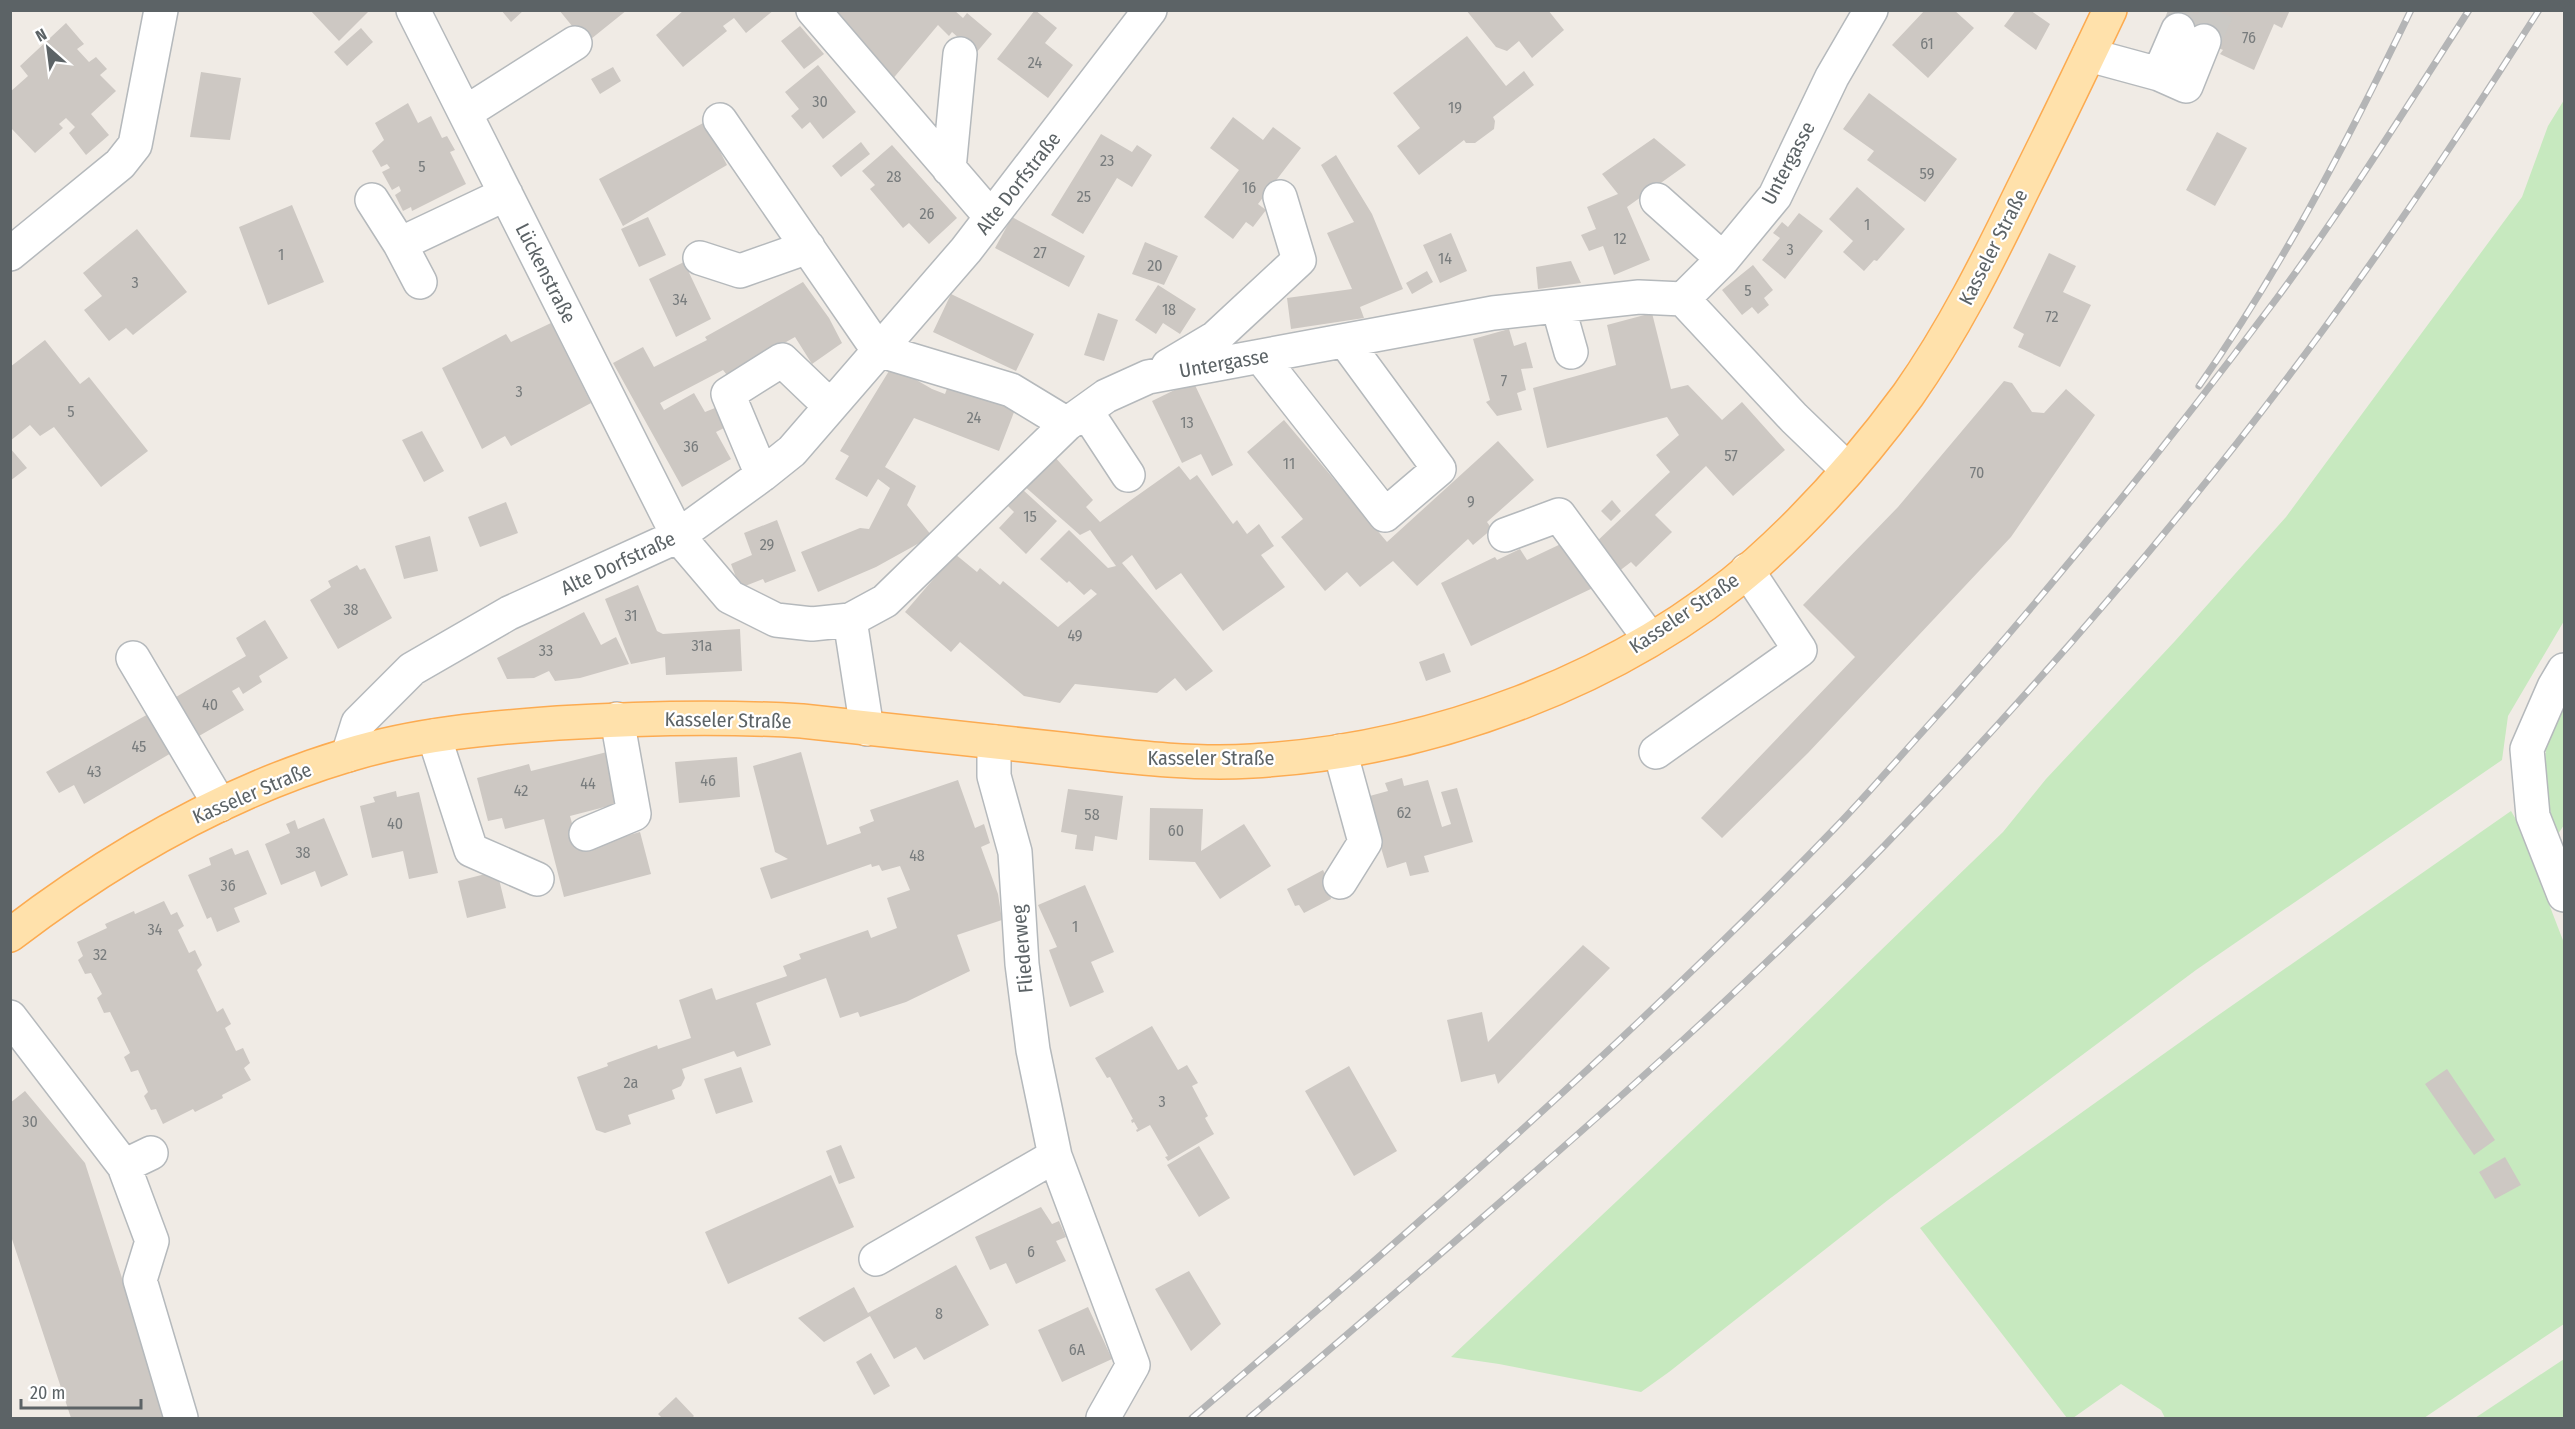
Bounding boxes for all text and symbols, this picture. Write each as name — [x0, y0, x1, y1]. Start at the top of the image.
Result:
north arrow — [18, 18, 78, 78]
text: N — [32, 25, 50, 46]
house number: 76 — [2242, 28, 2256, 47]
house number: 61 — [1920, 34, 1934, 53]
house number: 24 — [1028, 53, 1042, 72]
house number: 30 — [812, 92, 828, 111]
house number: 19 — [1448, 98, 1462, 117]
street label: Untergasse — [1756, 117, 1820, 209]
street label: Alte Dorfstraße — [970, 127, 1066, 239]
house number: 23 — [1100, 151, 1114, 170]
house number: 5 — [418, 157, 426, 176]
house number: 59 — [1920, 164, 1935, 183]
house number: 28 — [886, 167, 902, 186]
house number: 16 — [1242, 178, 1256, 197]
street label: Kasseler Straße — [1954, 185, 2032, 309]
house number: 25 — [1077, 187, 1091, 206]
house number: 26 — [920, 204, 935, 223]
house number: 1 — [1864, 215, 1870, 234]
street label: Lückenstraße — [511, 219, 581, 327]
house number: 12 — [1613, 229, 1627, 248]
house number: 3 — [1786, 240, 1794, 259]
house number: 27 — [1033, 243, 1047, 262]
house number: 1 — [278, 245, 284, 264]
house number: 14 — [1438, 249, 1452, 268]
house number: 20 — [1147, 256, 1163, 275]
house number: 3 — [131, 273, 139, 292]
house number: 5 — [1744, 281, 1752, 300]
house number: 34 — [673, 290, 688, 309]
house number: 18 — [1162, 300, 1176, 319]
house number: 72 — [2045, 307, 2059, 326]
street label: Untergasse — [1177, 343, 1271, 383]
house number: 7 — [1501, 371, 1508, 390]
house number: 3 — [515, 382, 523, 401]
house number: 5 — [67, 402, 75, 421]
house number: 24 — [967, 408, 981, 427]
house number: 13 — [1180, 413, 1194, 432]
house number: 36 — [683, 437, 699, 456]
house number: 57 — [1724, 446, 1738, 465]
house number: 11 — [1283, 454, 1295, 473]
house number: 70 — [1970, 463, 1984, 482]
house number: 9 — [1467, 492, 1475, 511]
house number: 15 — [1023, 507, 1037, 526]
street label: Alte Dorfstraße — [557, 526, 679, 600]
house number: 29 — [760, 535, 775, 554]
street label: Kasseler Straße — [1625, 568, 1743, 658]
house number: 38 — [343, 600, 359, 619]
house number: 31 — [624, 606, 638, 625]
house number: 49 — [1067, 626, 1083, 645]
house number: 31a — [692, 636, 713, 655]
house number: 33 — [539, 641, 553, 660]
house number: 40 — [202, 695, 218, 714]
street label: Kasseler Straße — [664, 707, 792, 733]
house number: 45 — [132, 737, 146, 756]
street label: Kasseler Straße — [1148, 746, 1274, 770]
street label: Kasseler Straße — [189, 757, 315, 829]
house number: 43 — [87, 762, 101, 781]
house number: 46 — [700, 771, 716, 790]
house number: 44 — [580, 774, 596, 793]
house number: 42 — [514, 781, 528, 800]
house number: 62 — [1397, 803, 1411, 822]
house number: 58 — [1084, 805, 1100, 824]
house number: 40 — [387, 814, 403, 833]
house number: 60 — [1168, 821, 1184, 840]
house number: 38 — [295, 843, 311, 862]
house number: 48 — [909, 846, 925, 865]
house number: 36 — [220, 876, 236, 895]
street label: Fliederweg — [1006, 903, 1038, 994]
house number: 1 — [1072, 917, 1078, 936]
house number: 34 — [148, 920, 163, 939]
house number: 32 — [93, 945, 107, 964]
house number: 2a — [624, 1073, 639, 1092]
house number: 3 — [1158, 1092, 1166, 1111]
house number: 30 — [22, 1112, 38, 1131]
house number: 6 — [1027, 1242, 1035, 1261]
house number: 8 — [935, 1304, 943, 1323]
house number: 6A — [1069, 1340, 1086, 1359]
scale bar — [21, 1372, 141, 1410]
text: 20 m — [30, 1382, 65, 1404]

